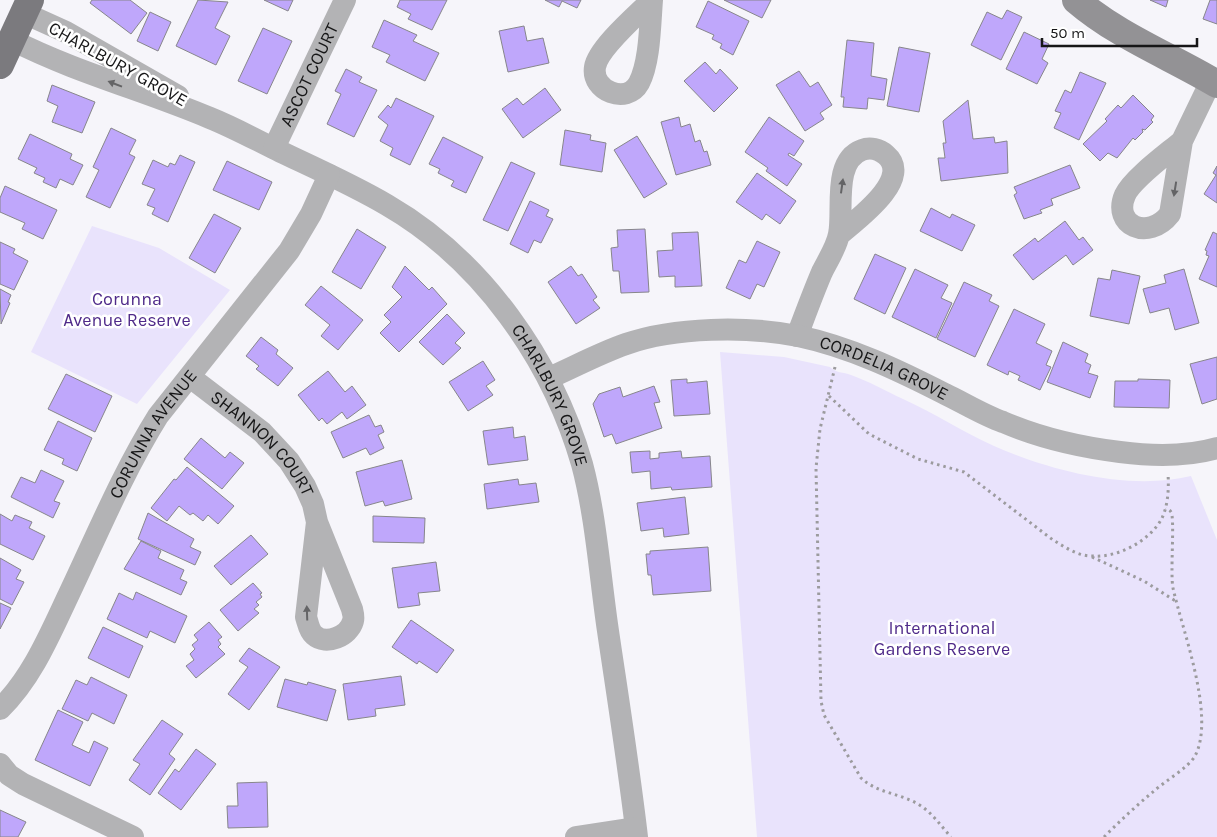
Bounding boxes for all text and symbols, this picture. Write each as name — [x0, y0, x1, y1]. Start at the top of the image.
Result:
scale bar — [1042, 15, 1197, 47]
street label: CHARLBURY GROVE — [45, 17, 191, 111]
street label: ASCOT COURT — [275, 20, 343, 130]
text: 50 m — [1050, 24, 1085, 42]
one-way arrow — [107, 80, 122, 88]
one-way arrow — [838, 178, 846, 194]
one-way arrow — [1171, 182, 1179, 198]
park label: Corunna Avenue Reserve — [63, 288, 191, 331]
street label: CHARLBURY GROVE — [507, 320, 593, 469]
street label: CORDELIA GROVE — [817, 331, 952, 405]
street label: CORUNNA AVENUE — [104, 365, 202, 502]
street label: SHANNON COURT — [206, 386, 319, 499]
one-way arrow — [303, 604, 311, 620]
park label: International Gardens Reserve — [874, 617, 1010, 660]

